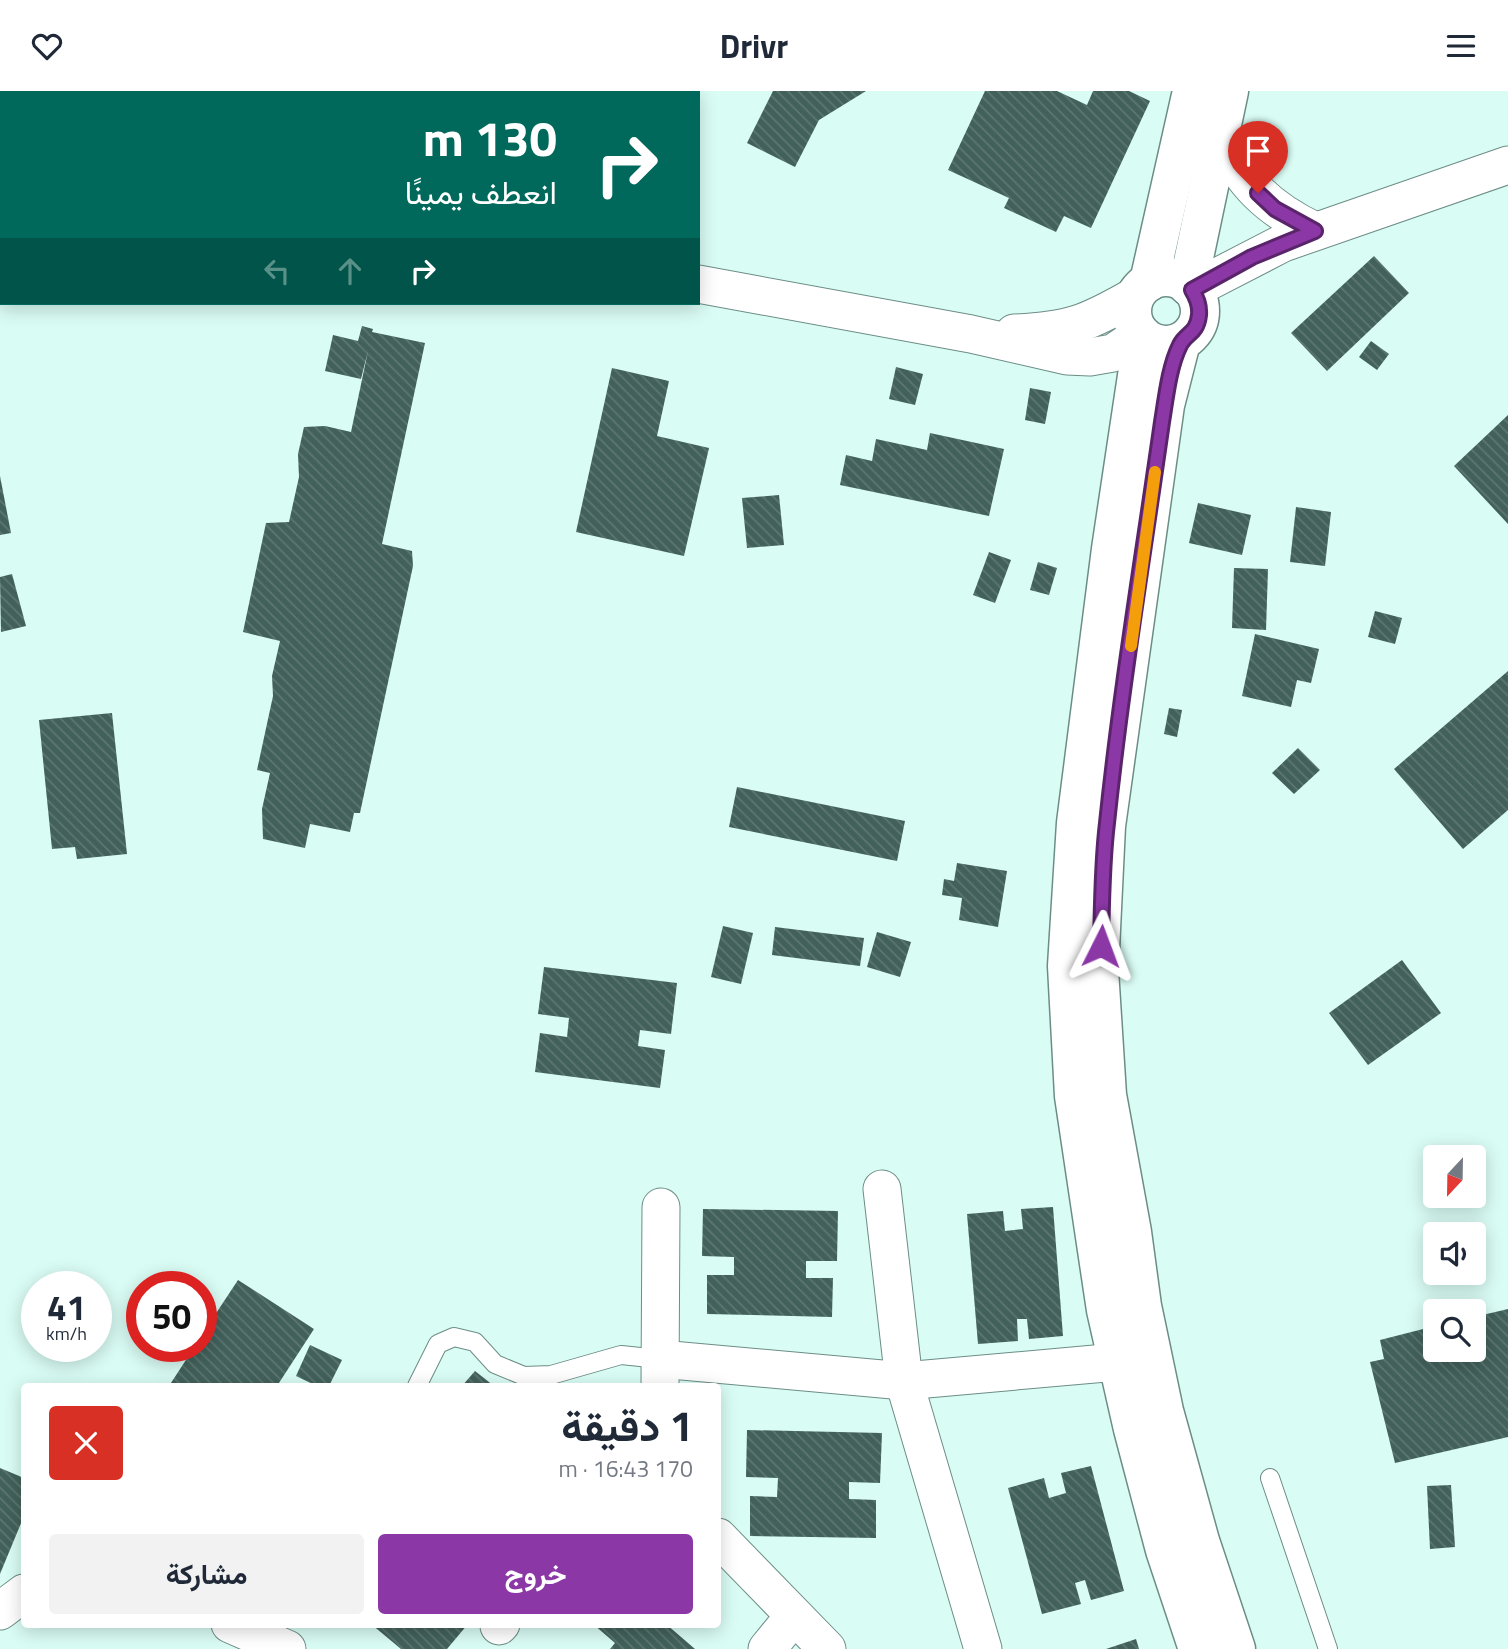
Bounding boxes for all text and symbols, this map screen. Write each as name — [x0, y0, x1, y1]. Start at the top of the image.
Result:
text: Drivr — [720, 22, 788, 70]
icon: heart — [28, 27, 66, 65]
icon: menu — [1442, 27, 1480, 65]
text: 130 m — [423, 100, 557, 175]
icon: right — [581, 119, 672, 210]
pin — [1228, 121, 1288, 193]
icon: arrive — [1239, 132, 1277, 170]
text: انعطف يمينًا — [405, 168, 557, 216]
icon: left — [258, 252, 296, 290]
icon: ahead — [331, 252, 369, 290]
icon: right — [404, 252, 442, 290]
position arrow — [1064, 909, 1138, 983]
north arrow — [1423, 1145, 1486, 1207]
map controls — [1423, 1145, 1486, 1362]
button: sound — [1423, 1222, 1486, 1285]
speed limit sign: 50 — [126, 1271, 217, 1362]
text: 41 — [47, 1280, 86, 1334]
button: search — [1423, 1299, 1486, 1362]
text: km/h — [46, 1320, 87, 1347]
text: 1 دقيقة — [561, 1393, 693, 1457]
button: close — [49, 1406, 123, 1480]
text: 170 m · 16:43 — [558, 1451, 693, 1486]
button: مشاركة — [49, 1534, 364, 1614]
button: خروج — [378, 1534, 693, 1614]

